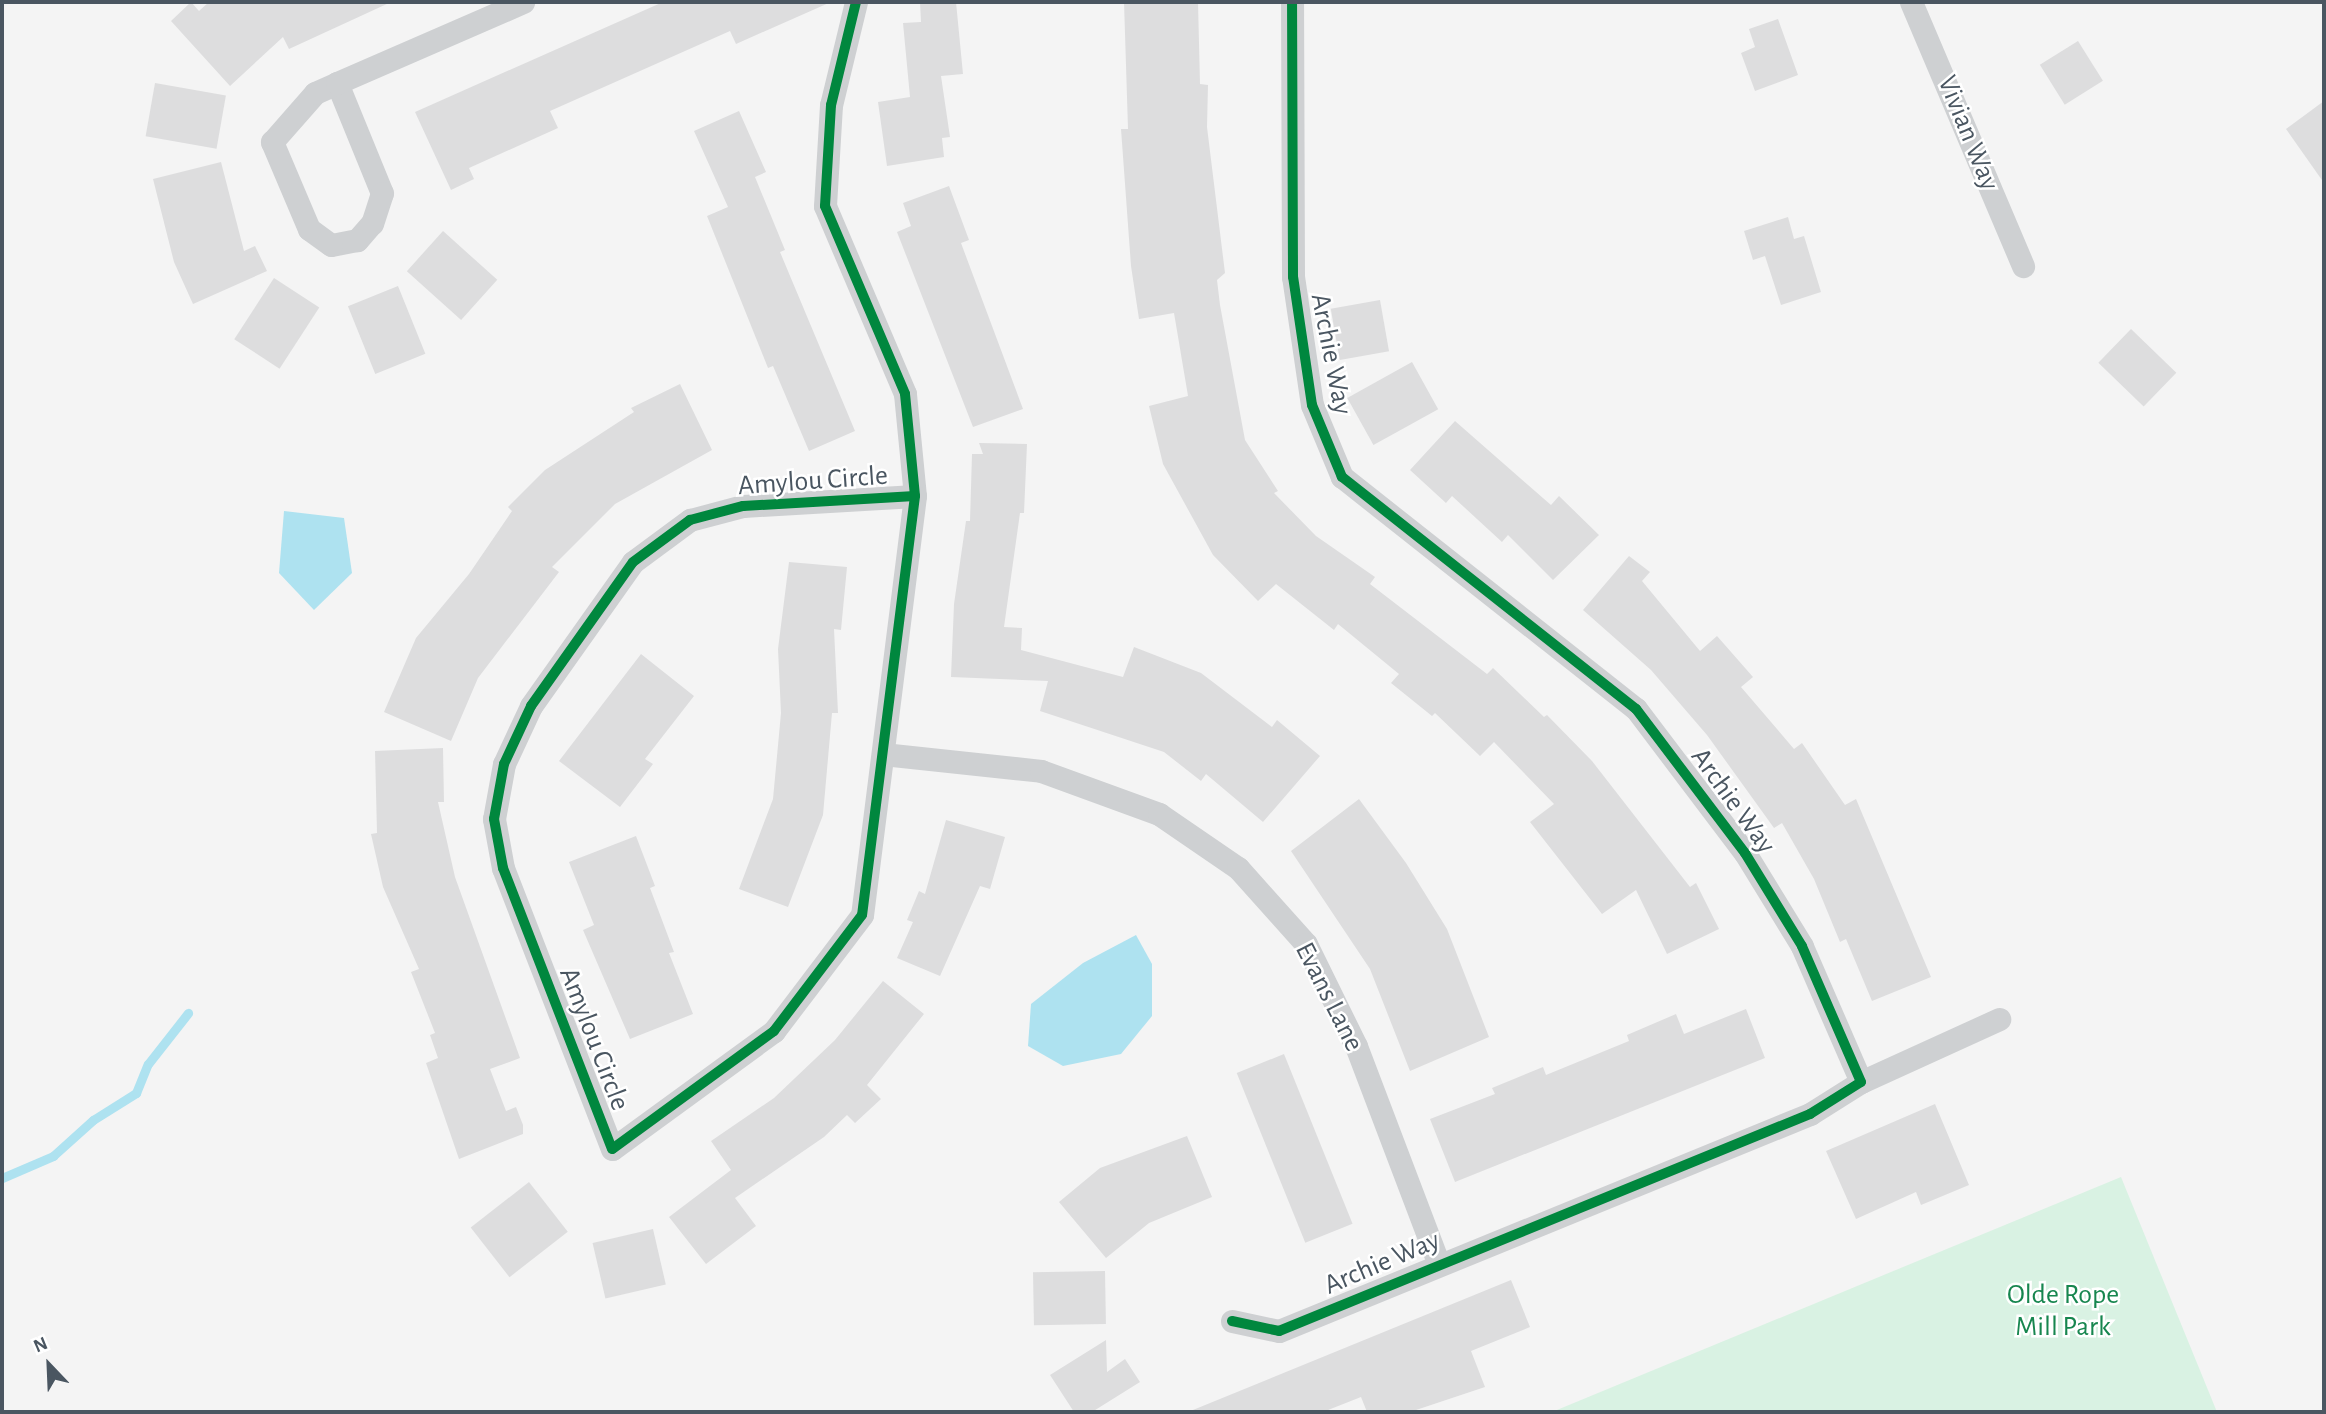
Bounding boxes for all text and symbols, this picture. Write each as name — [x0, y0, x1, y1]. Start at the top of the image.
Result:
street label: Vivian Way — [1930, 71, 2006, 195]
street label: Archie Way — [1303, 291, 1359, 417]
street label: Amylou Circle — [737, 459, 889, 503]
street label: Archie Way — [1683, 742, 1783, 860]
street label: Evans Lane — [1287, 937, 1371, 1057]
street label: Amylou Circle — [551, 963, 637, 1115]
street label: Archie Way — [1319, 1224, 1445, 1302]
park label: Olde Rope Mill Park — [2007, 1278, 2119, 1344]
north arrow — [14, 1330, 84, 1400]
text: N — [31, 1334, 50, 1357]

